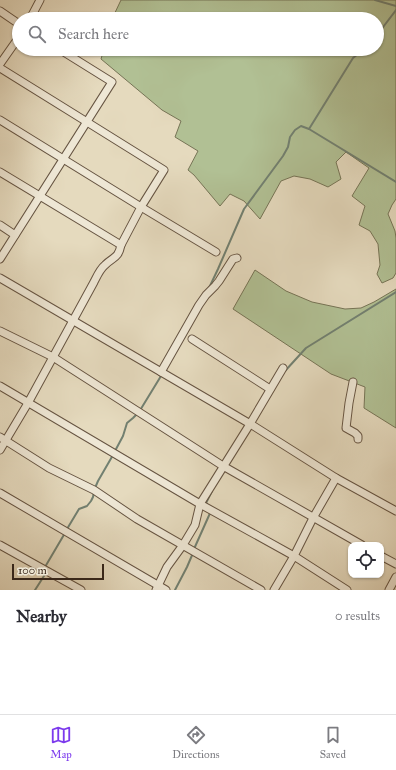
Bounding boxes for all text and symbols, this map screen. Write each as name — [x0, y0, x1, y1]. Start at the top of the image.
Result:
search box — [12, 12, 384, 56]
icon: search — [26, 23, 48, 45]
text: Search here — [58, 25, 129, 43]
map controls — [348, 542, 384, 578]
button: locate — [348, 542, 384, 578]
scale bar — [12, 562, 104, 581]
text: 100 m — [18, 564, 47, 577]
text: Nearby — [16, 606, 67, 627]
text: 0 results — [335, 608, 380, 624]
tab: Map — [50, 724, 72, 761]
tab: Directions — [172, 724, 220, 761]
tab: Saved — [320, 724, 346, 761]

